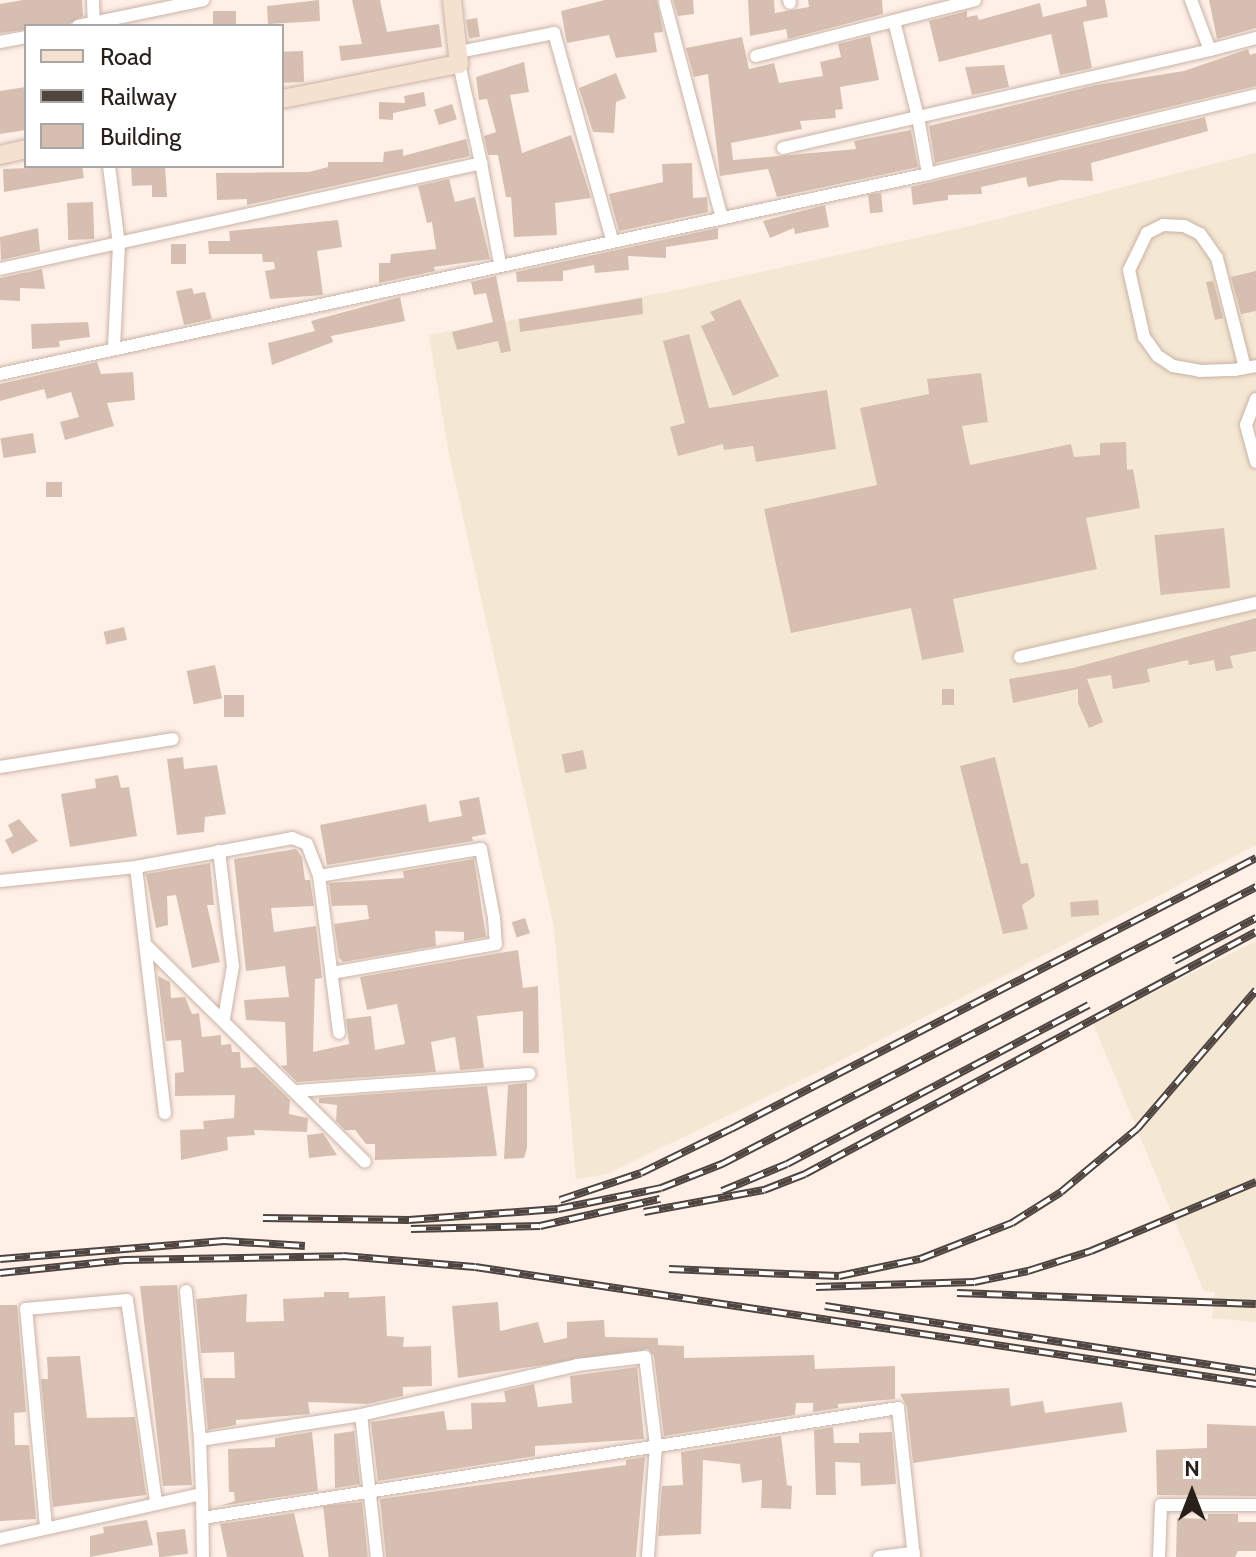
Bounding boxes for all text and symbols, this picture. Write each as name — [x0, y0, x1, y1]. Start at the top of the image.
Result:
legend — [24, 24, 284, 168]
text: Road — [100, 42, 152, 71]
text: Railway — [100, 82, 177, 111]
text: Building — [100, 122, 181, 151]
north arrow — [1152, 1453, 1232, 1533]
text: N — [1184, 1455, 1200, 1482]

